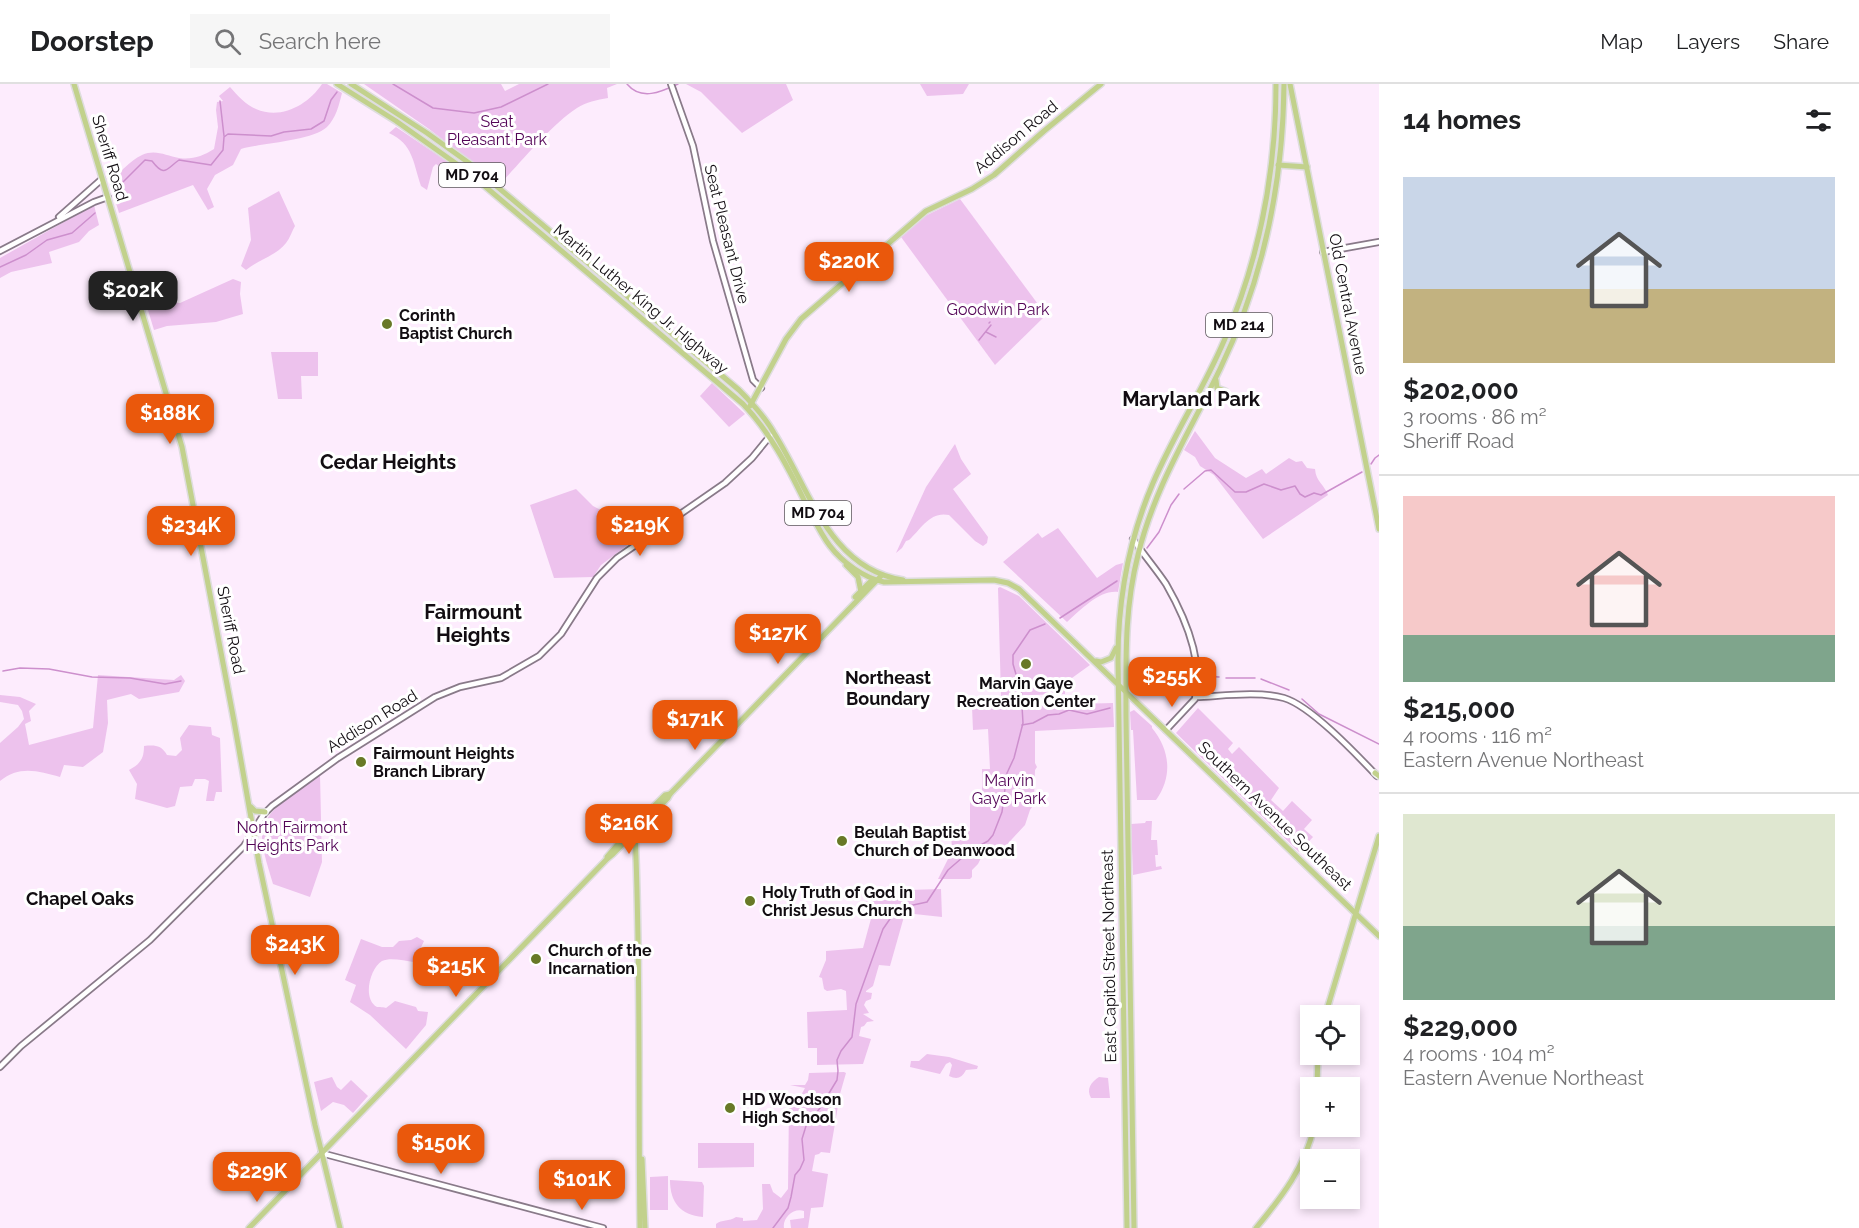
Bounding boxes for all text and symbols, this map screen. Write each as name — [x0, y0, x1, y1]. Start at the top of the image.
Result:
search box — [190, 14, 610, 68]
text: Doorstep — [30, 25, 154, 58]
icon: search — [211, 25, 244, 58]
text: Search here — [259, 28, 381, 54]
text: Map — [1600, 29, 1643, 54]
text: Layers — [1676, 29, 1740, 54]
text: Share — [1773, 29, 1829, 54]
street label: Addison Road — [970, 97, 1062, 177]
icon: filters — [1802, 104, 1835, 137]
text: 14 homes — [1403, 105, 1521, 135]
park label: Seat Pleasant Park — [447, 112, 548, 149]
street label: Sheriff Road — [88, 113, 132, 203]
street label: Seat Pleasant Drive — [700, 162, 754, 306]
road number: MD 704 — [439, 163, 505, 187]
icon: home — [1565, 216, 1673, 324]
street label: Martin Luther King Jr. Highway — [550, 220, 733, 378]
street label: Old Central Avenue — [1325, 232, 1371, 376]
pin: $220K — [807, 242, 891, 293]
text: $220K — [819, 249, 879, 273]
pin: $202K — [91, 271, 175, 322]
text: $202K — [103, 278, 163, 302]
park label: Goodwin Park — [946, 300, 1050, 319]
place label: Corinth Baptist Church — [399, 306, 512, 343]
road number: MD 214 — [1206, 313, 1272, 337]
marker: Corinth Baptist Church — [380, 317, 394, 331]
text: $202,000 — [1403, 375, 1519, 405]
district label: Maryland Park — [1122, 387, 1261, 411]
pin: $188K — [128, 394, 212, 445]
text: $188K — [140, 401, 200, 425]
text: 3 rooms · 86 m² — [1403, 405, 1546, 429]
text: Sheriff Road — [1403, 429, 1514, 453]
district label: Cedar Heights — [320, 450, 456, 474]
road number: MD 704 — [785, 501, 851, 525]
pin: $234K — [149, 506, 233, 557]
pin: $219K — [598, 506, 682, 557]
text: $234K — [161, 513, 221, 537]
text: $219K — [611, 513, 670, 537]
icon: home — [1565, 535, 1673, 643]
street label: Sheriff Road — [213, 585, 249, 676]
district label: Fairmount Heights — [424, 600, 522, 647]
pin: $127K — [736, 614, 820, 665]
text: $127K — [749, 621, 807, 645]
marker: Marvin Gaye Recreation Center — [1019, 657, 1033, 671]
pin: $255K — [1130, 657, 1214, 708]
text: $255K — [1142, 664, 1202, 688]
district label: Northeast Boundary — [845, 667, 931, 709]
place label: Marvin Gaye Recreation Center — [956, 674, 1096, 711]
street label: Addison Road — [323, 686, 421, 756]
text: $215,000 — [1403, 694, 1515, 724]
pin: $171K — [653, 700, 737, 751]
text: $171K — [666, 707, 724, 731]
text: 4 rooms · 116 m² — [1403, 724, 1552, 748]
street label: Southern Avenue Southeast — [1194, 738, 1356, 895]
place label: Fairmount Heights Branch Library — [373, 744, 514, 781]
text: Eastern Avenue Northeast — [1403, 748, 1644, 772]
marker: Fairmount Heights Branch Library — [354, 755, 368, 769]
park label: Marvin Gaye Park — [972, 771, 1047, 808]
pin: $216K — [587, 804, 671, 855]
text: $216K — [599, 811, 659, 835]
park label: North Fairmont Heights Park — [236, 818, 348, 855]
place label: Beulah Baptist Church of Deanwood — [854, 823, 1015, 860]
marker: Beulah Baptist Church of Deanwood — [835, 834, 849, 848]
street label: East Capitol Street Northeast — [1098, 849, 1120, 1063]
icon: home — [1565, 853, 1673, 961]
place label: Holy Truth of God in Christ Jesus Church — [762, 883, 913, 920]
district label: Chapel Oaks — [26, 888, 134, 909]
marker: Holy Truth of God in Christ Jesus Church — [743, 894, 757, 908]
pin: $243K — [253, 925, 337, 976]
text: $243K — [265, 932, 325, 956]
place label: Church of the Incarnation — [548, 941, 652, 978]
pin: $215K — [414, 947, 498, 998]
marker: Church of the Incarnation — [529, 952, 543, 966]
text: $215K — [427, 954, 485, 978]
map controls — [1300, 1005, 1360, 1209]
button: locate — [1300, 1005, 1360, 1065]
text: $229,000 — [1403, 1012, 1518, 1042]
text: 4 rooms · 104 m² — [1403, 1042, 1555, 1066]
text: Eastern Avenue Northeast — [1403, 1066, 1644, 1090]
button: + — [1300, 1077, 1360, 1137]
place label: HD Woodson High School — [742, 1090, 841, 1127]
marker: HD Woodson High School — [723, 1101, 737, 1115]
pin: $150K — [399, 1124, 483, 1175]
text: $150K — [411, 1131, 471, 1155]
button: − — [1300, 1149, 1360, 1209]
pin: $229K — [215, 1152, 299, 1203]
text: $229K — [227, 1159, 287, 1183]
pin: $101K — [540, 1160, 624, 1211]
text: $101K — [553, 1167, 611, 1191]

